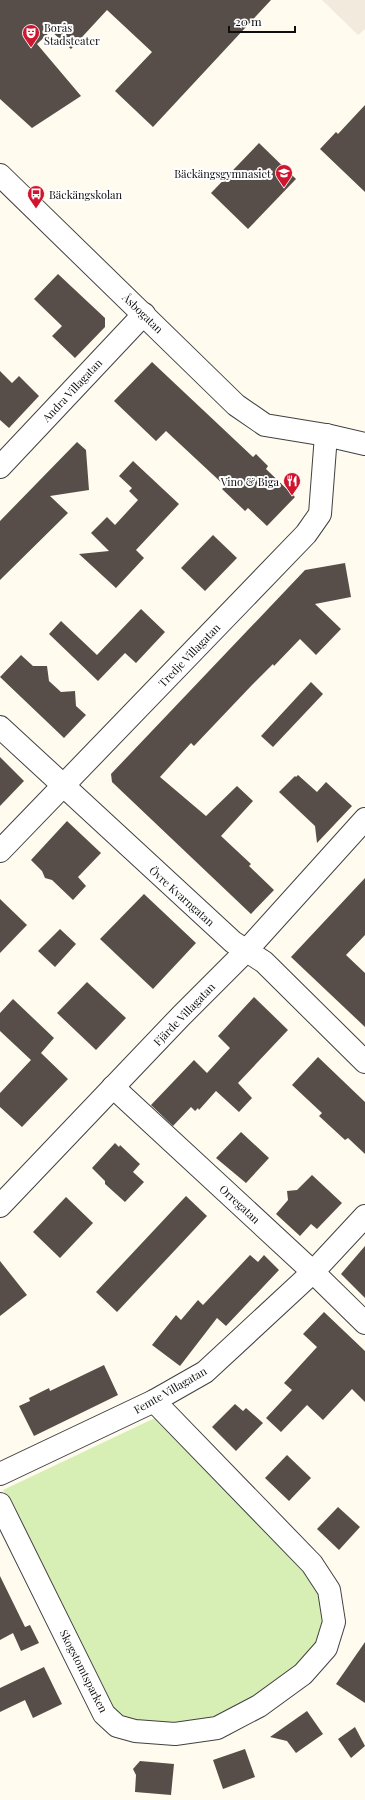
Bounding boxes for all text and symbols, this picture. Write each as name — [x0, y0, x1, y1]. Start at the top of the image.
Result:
scale bar — [229, 8, 295, 34]
text: 20 m — [235, 13, 262, 29]
place label: Borås Stadsteater — [44, 20, 100, 48]
theatre icon: Borås Stadsteater — [21, 23, 41, 48]
school or university icon: Bäckängsgymnasiet — [274, 163, 294, 188]
place label: Bäckängsgymnasiet — [174, 166, 271, 181]
bus stop icon: Bäckängskolan — [26, 184, 46, 209]
place label: Bäckängskolan — [49, 187, 123, 202]
street label: Åsbogatan — [119, 289, 167, 336]
street label: Andra Villagatan — [38, 355, 105, 426]
restaurant icon: Vino & Biga — [282, 471, 302, 496]
place label: Vino & Biga — [220, 474, 280, 489]
street label: Tredje Villagatan — [155, 620, 224, 690]
street label: Övre Kvarngatan — [146, 863, 218, 930]
street label: Fjärde Villagatan — [150, 979, 218, 1049]
street label: Orregatan — [216, 1181, 264, 1227]
street label: Femte Villagatan — [131, 1363, 210, 1417]
street label: Skogstomtsparken — [57, 1627, 112, 1715]

